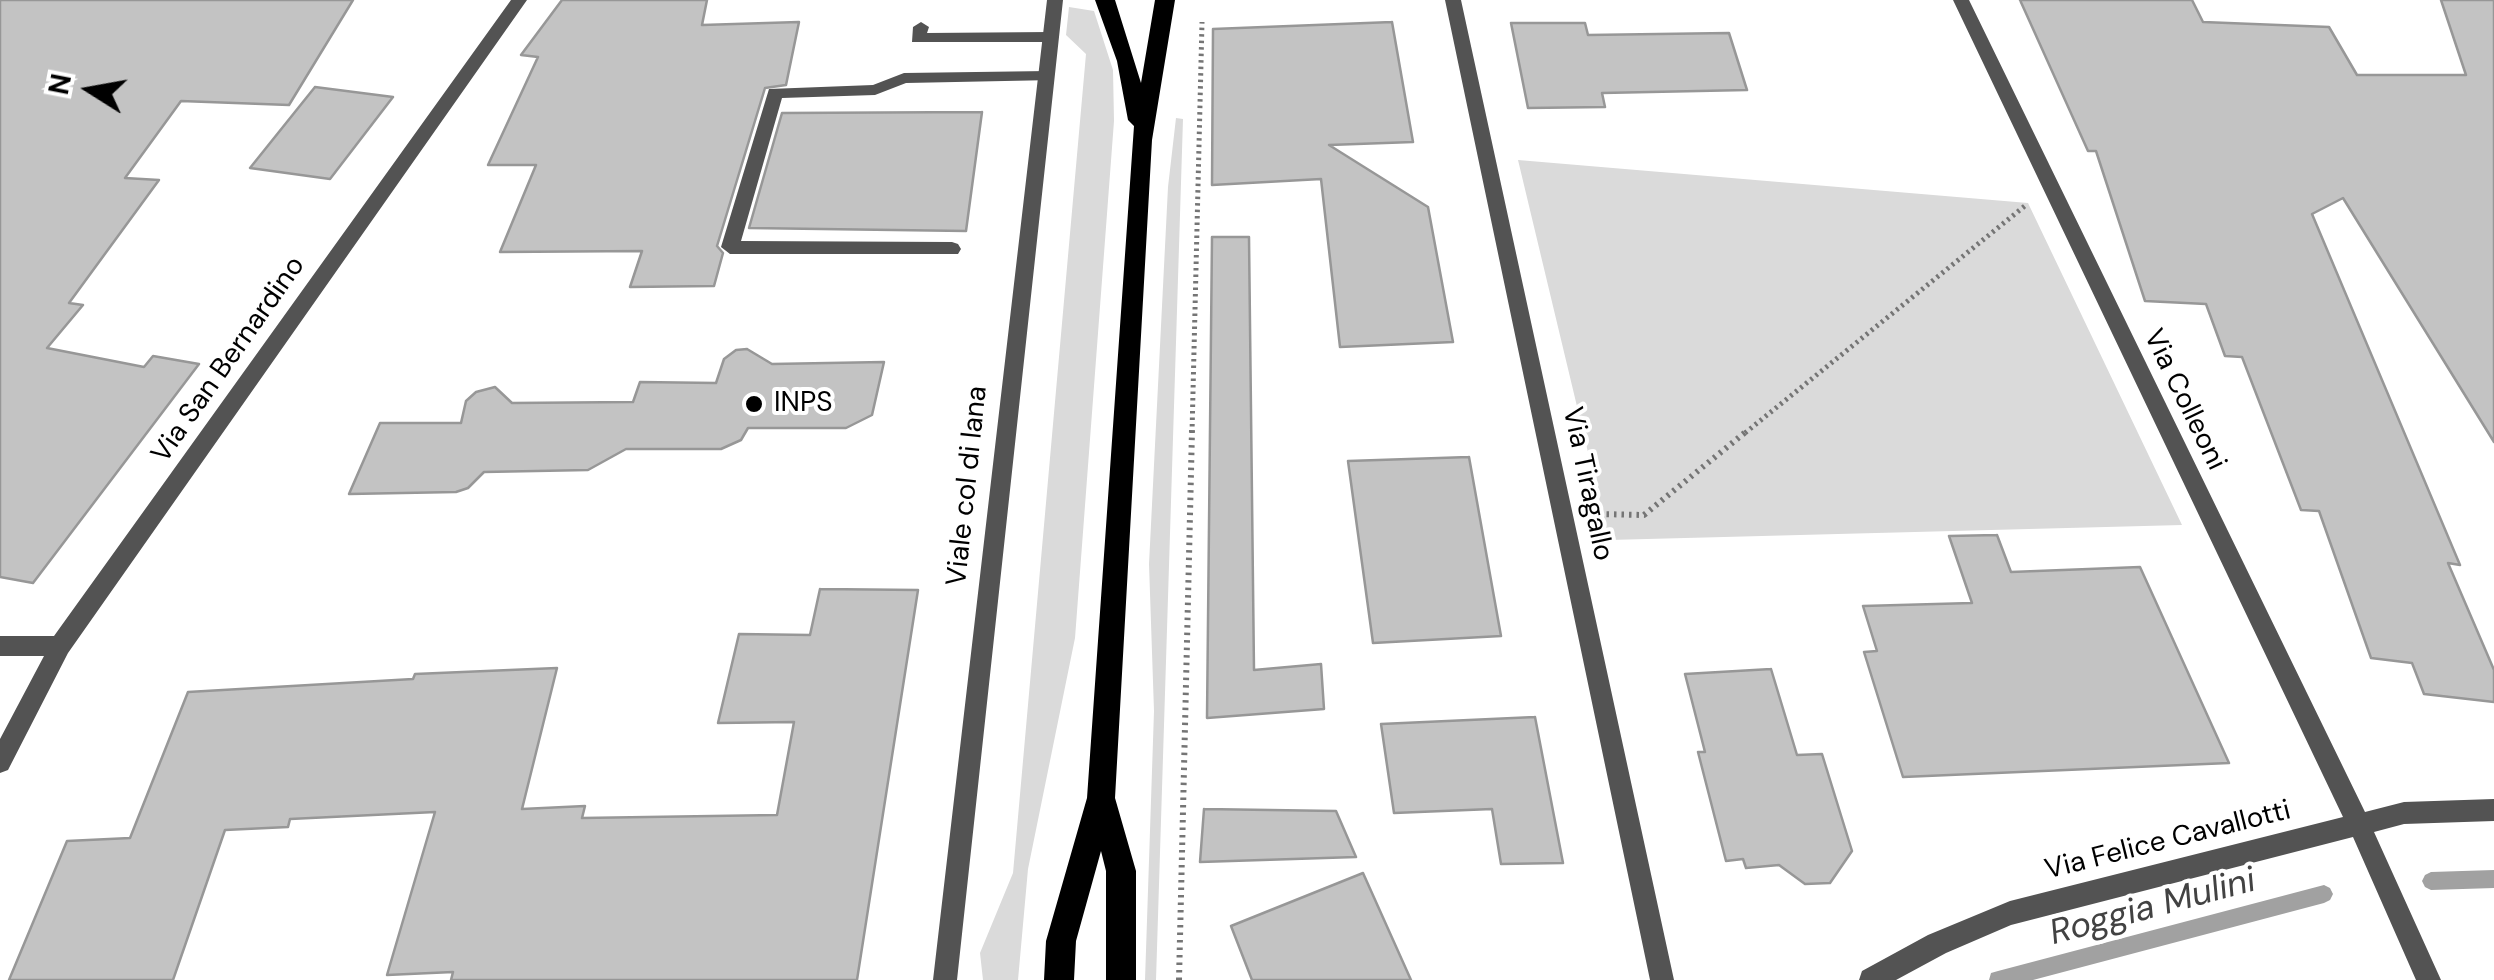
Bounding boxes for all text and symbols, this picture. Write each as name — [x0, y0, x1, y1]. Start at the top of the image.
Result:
north arrow — [40, 40, 140, 140]
text: N — [40, 71, 80, 98]
street label: Via San Bernardino — [145, 250, 313, 470]
street label: Via Colleoni — [2135, 324, 2233, 476]
street label: Viale col di lana — [941, 384, 995, 588]
place label: INPS — [774, 387, 832, 421]
marker: INPS — [743, 393, 765, 415]
street label: Via Tiragallo — [1554, 404, 1620, 564]
street label: Via Felice Cavallotti — [2042, 794, 2294, 888]
water label: Roggia Mulini — [2046, 860, 2260, 956]

